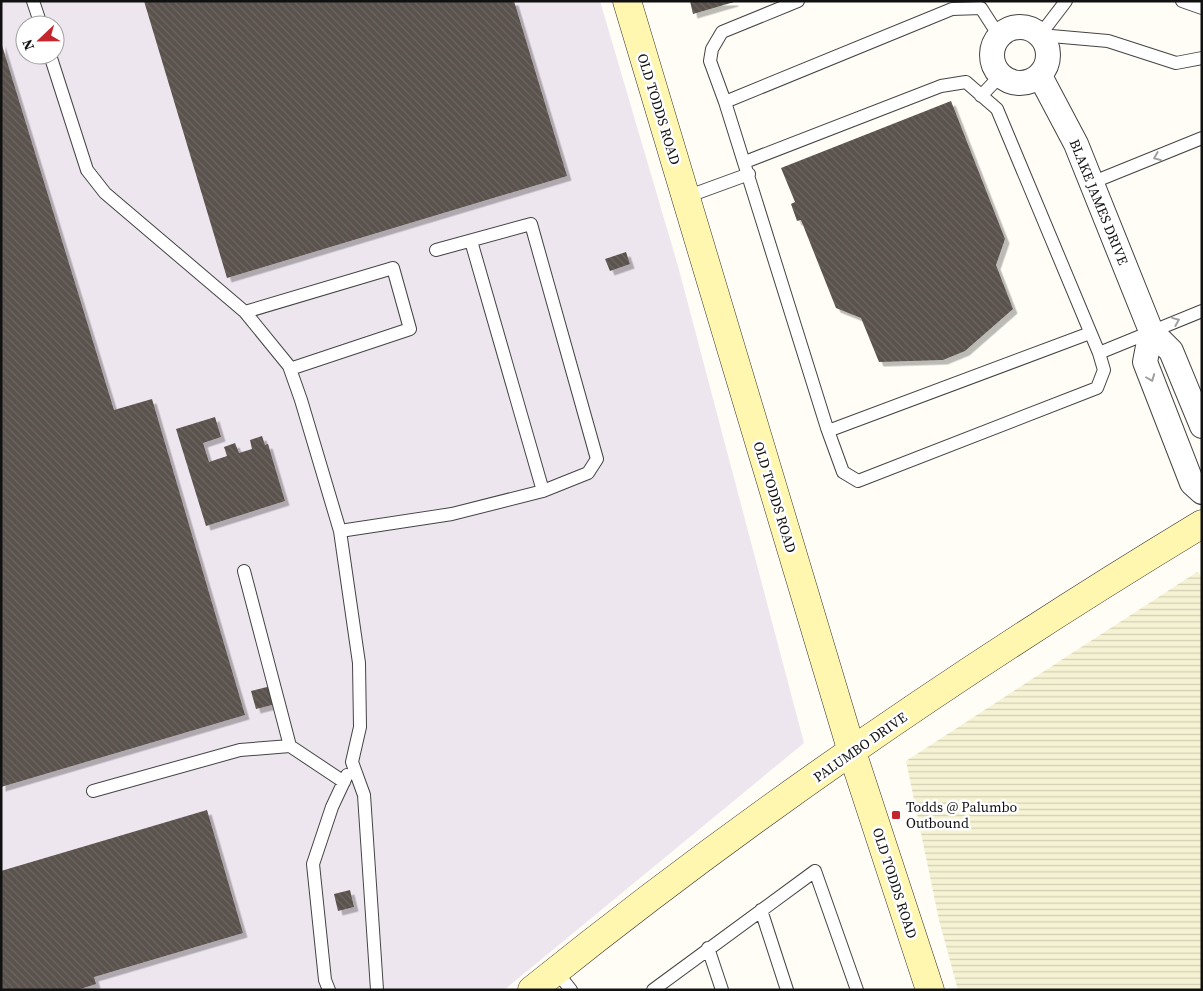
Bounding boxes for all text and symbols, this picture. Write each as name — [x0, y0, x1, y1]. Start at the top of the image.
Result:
north arrow — [15, 15, 65, 65]
text: N — [17, 36, 39, 53]
street label: OLD TODDS ROAD — [633, 51, 685, 167]
street label: BLAKE JAMES DRIVE — [1065, 136, 1133, 268]
one-way arrow — [1153, 150, 1162, 161]
one-way arrow — [1172, 317, 1180, 327]
one-way arrow — [1145, 373, 1156, 382]
street label: OLD TODDS ROAD — [749, 439, 801, 555]
street label: PALUMBO DRIVE — [809, 707, 911, 787]
place label: Todds @ Palumbo Outbound — [906, 797, 1018, 833]
marker: Todds @ Palumbo Outbound — [890, 809, 902, 821]
street label: OLD TODDS ROAD — [868, 825, 922, 941]

